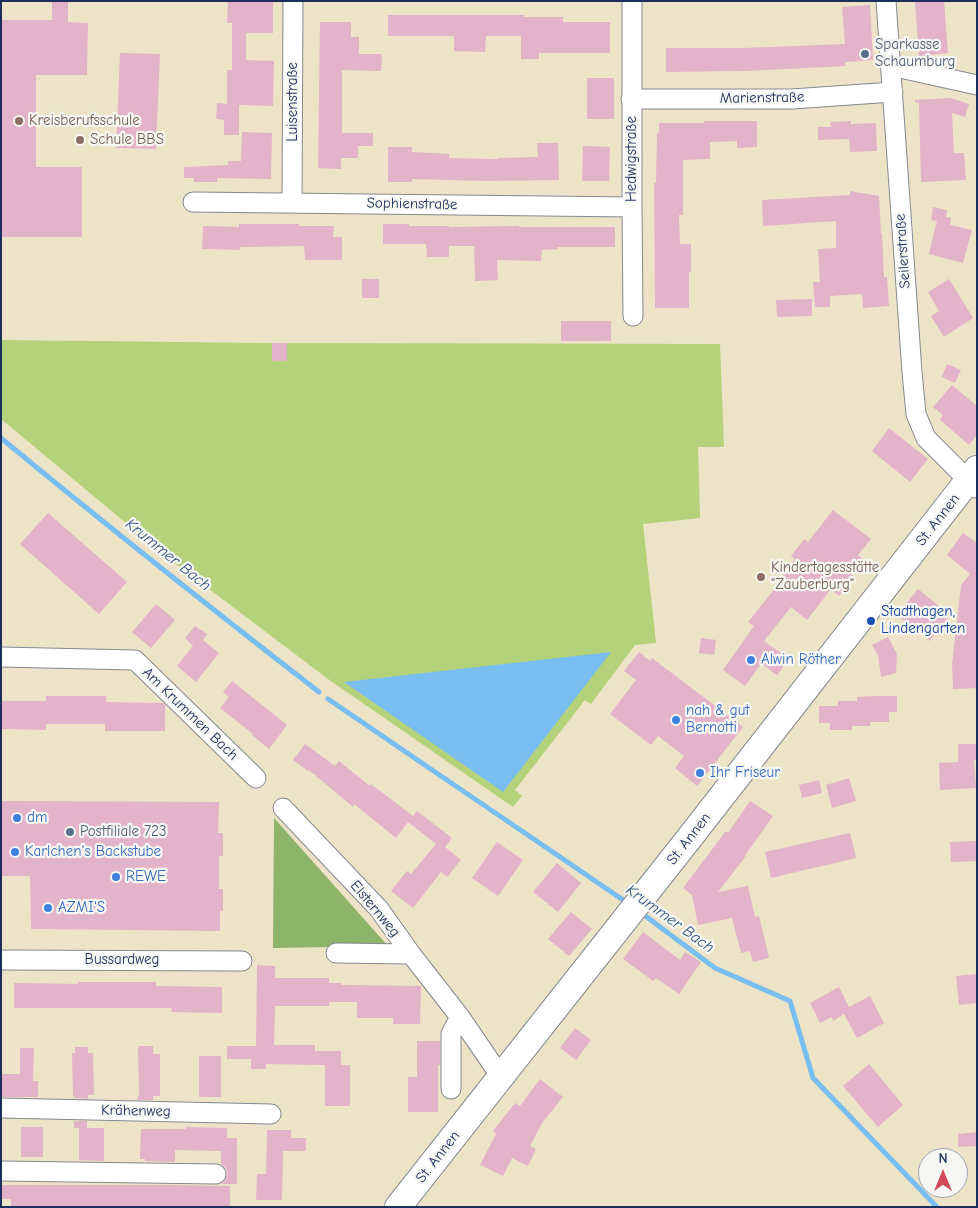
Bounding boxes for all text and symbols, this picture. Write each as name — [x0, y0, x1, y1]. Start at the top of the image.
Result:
place label: Sparkasse Schaumburg — [875, 36, 956, 71]
marker: Sparkasse Schaumburg — [859, 48, 871, 60]
street label: Luisenstraße — [284, 62, 302, 142]
street label: Marienstraße — [719, 88, 805, 108]
place label: Kreisberufsschule — [29, 112, 140, 130]
marker: Kreisberufsschule — [13, 115, 25, 127]
street label: Hedwigstraße — [623, 116, 641, 202]
place label: Schule BBS — [90, 131, 164, 149]
marker: Schule BBS — [74, 134, 86, 146]
street label: Sophienstraße — [366, 194, 458, 214]
street label: Seilerstraße — [891, 213, 915, 289]
street label: St. Annen — [912, 490, 964, 550]
water label: Krummer Bach — [121, 515, 215, 595]
place label: Kindertagesstätte "Zauberburg" — [771, 559, 879, 594]
marker: Kindertagesstätte "Zauberburg" — [755, 571, 767, 583]
place label: Stadthagen, Lindengarten — [881, 603, 965, 638]
marker: Stadthagen, Lindengarten — [865, 615, 877, 627]
place label: Alwin Röther — [761, 651, 841, 669]
marker: Alwin Röther — [745, 654, 757, 666]
street label: Am Krummen Bach — [138, 664, 242, 764]
place label: nah & gut Bernotti — [686, 702, 750, 737]
marker: nah & gut Bernotti — [670, 714, 682, 726]
place label: Ihr Friseur — [710, 764, 780, 782]
marker: Ihr Friseur — [694, 767, 706, 779]
place label: dm — [27, 809, 47, 827]
street label: St. Annen — [663, 809, 715, 869]
marker: dm — [11, 812, 23, 824]
place label: Postfiliale 723 — [80, 823, 166, 841]
marker: Postfiliale 723 — [64, 826, 76, 838]
place label: Karlchen's Backstube — [25, 843, 161, 861]
marker: Karlchen's Backstube — [9, 846, 21, 858]
place label: REWE — [126, 868, 166, 886]
marker: REWE — [110, 871, 122, 883]
street label: Elsternweg — [346, 877, 404, 941]
water label: Krummer Bach — [622, 881, 718, 957]
place label: AZMI'S — [58, 899, 105, 917]
marker: AZMI'S — [42, 902, 54, 914]
street label: Bussardweg — [85, 951, 159, 969]
street label: Krähenweg — [101, 1101, 171, 1121]
street label: St. Annen — [412, 1127, 464, 1187]
north arrow — [918, 1148, 968, 1198]
text: N — [938, 1150, 948, 1167]

